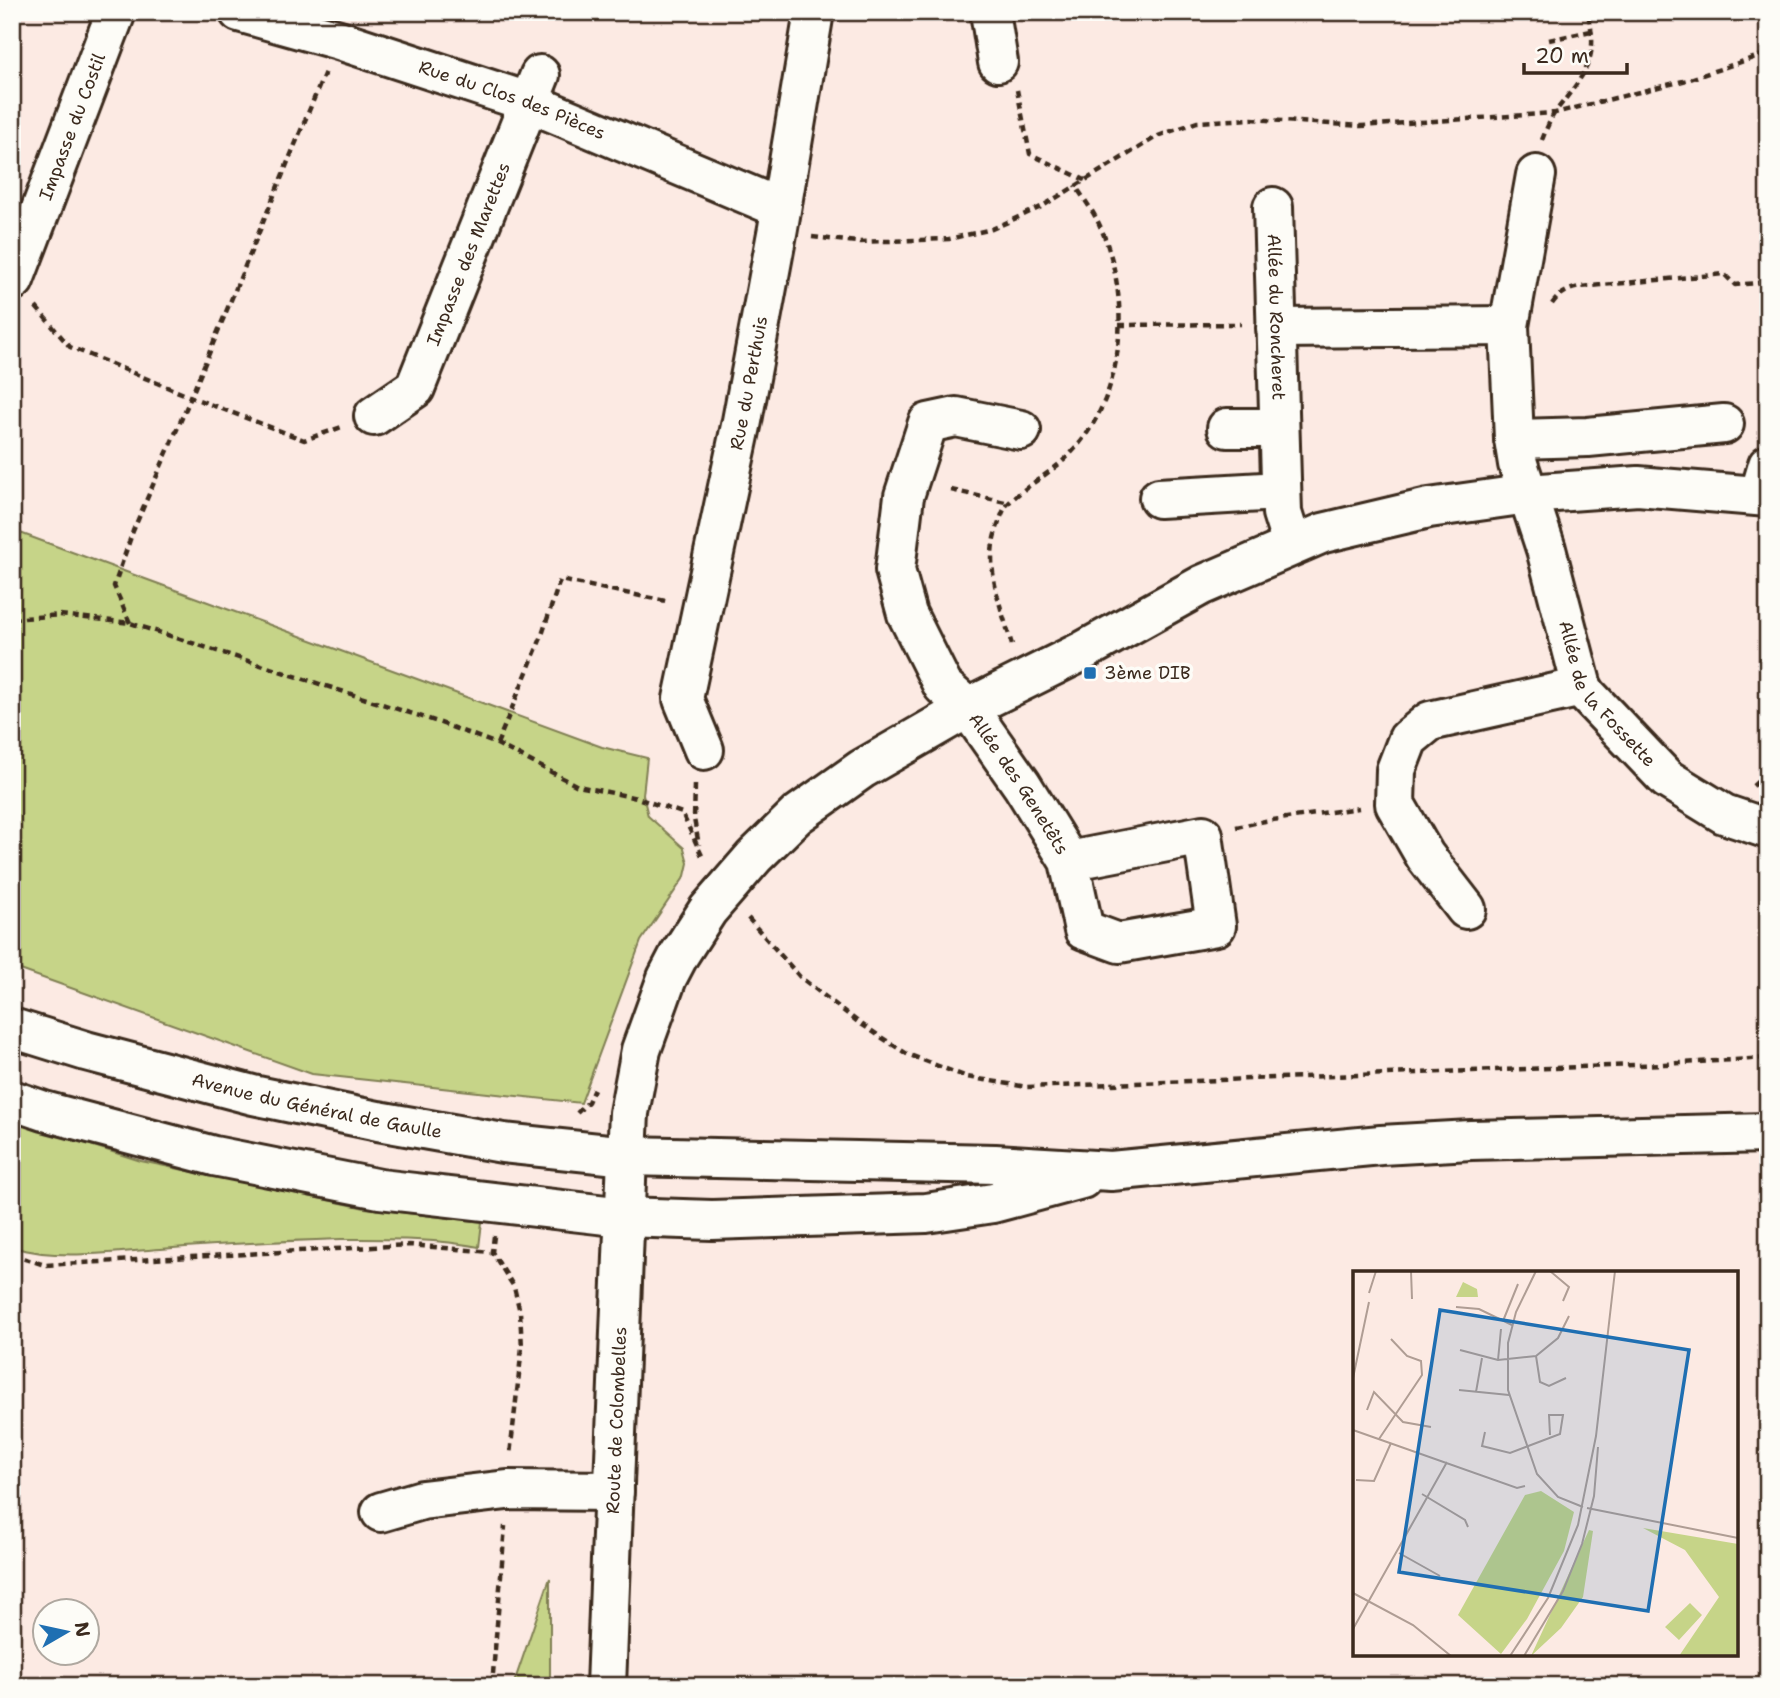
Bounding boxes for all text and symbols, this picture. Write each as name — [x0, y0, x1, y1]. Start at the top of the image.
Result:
scale bar — [1524, 32, 1628, 76]
text: 20 m — [1535, 42, 1589, 70]
street label: Impasse du Costil — [33, 49, 111, 204]
street label: Rue du Clos des Pièces — [416, 55, 609, 145]
street label: Impasse des Marettes — [421, 159, 516, 349]
street label: Allée du Roncheret — [1262, 233, 1291, 401]
street label: Rue du Perthuis — [724, 314, 773, 452]
street label: Allée de la Fossette — [1553, 618, 1661, 772]
place label: 3ème DIB — [1104, 661, 1191, 685]
marker: 3ème DIB — [1082, 665, 1098, 681]
street label: Allée des Genetêts — [963, 708, 1074, 859]
street label: Avenue du Général de Gaulle — [189, 1067, 444, 1144]
inset map — [1353, 1271, 1738, 1656]
street label: Route de Colombelles — [601, 1326, 632, 1514]
north arrow — [32, 1596, 102, 1666]
text: N — [69, 1620, 96, 1639]

